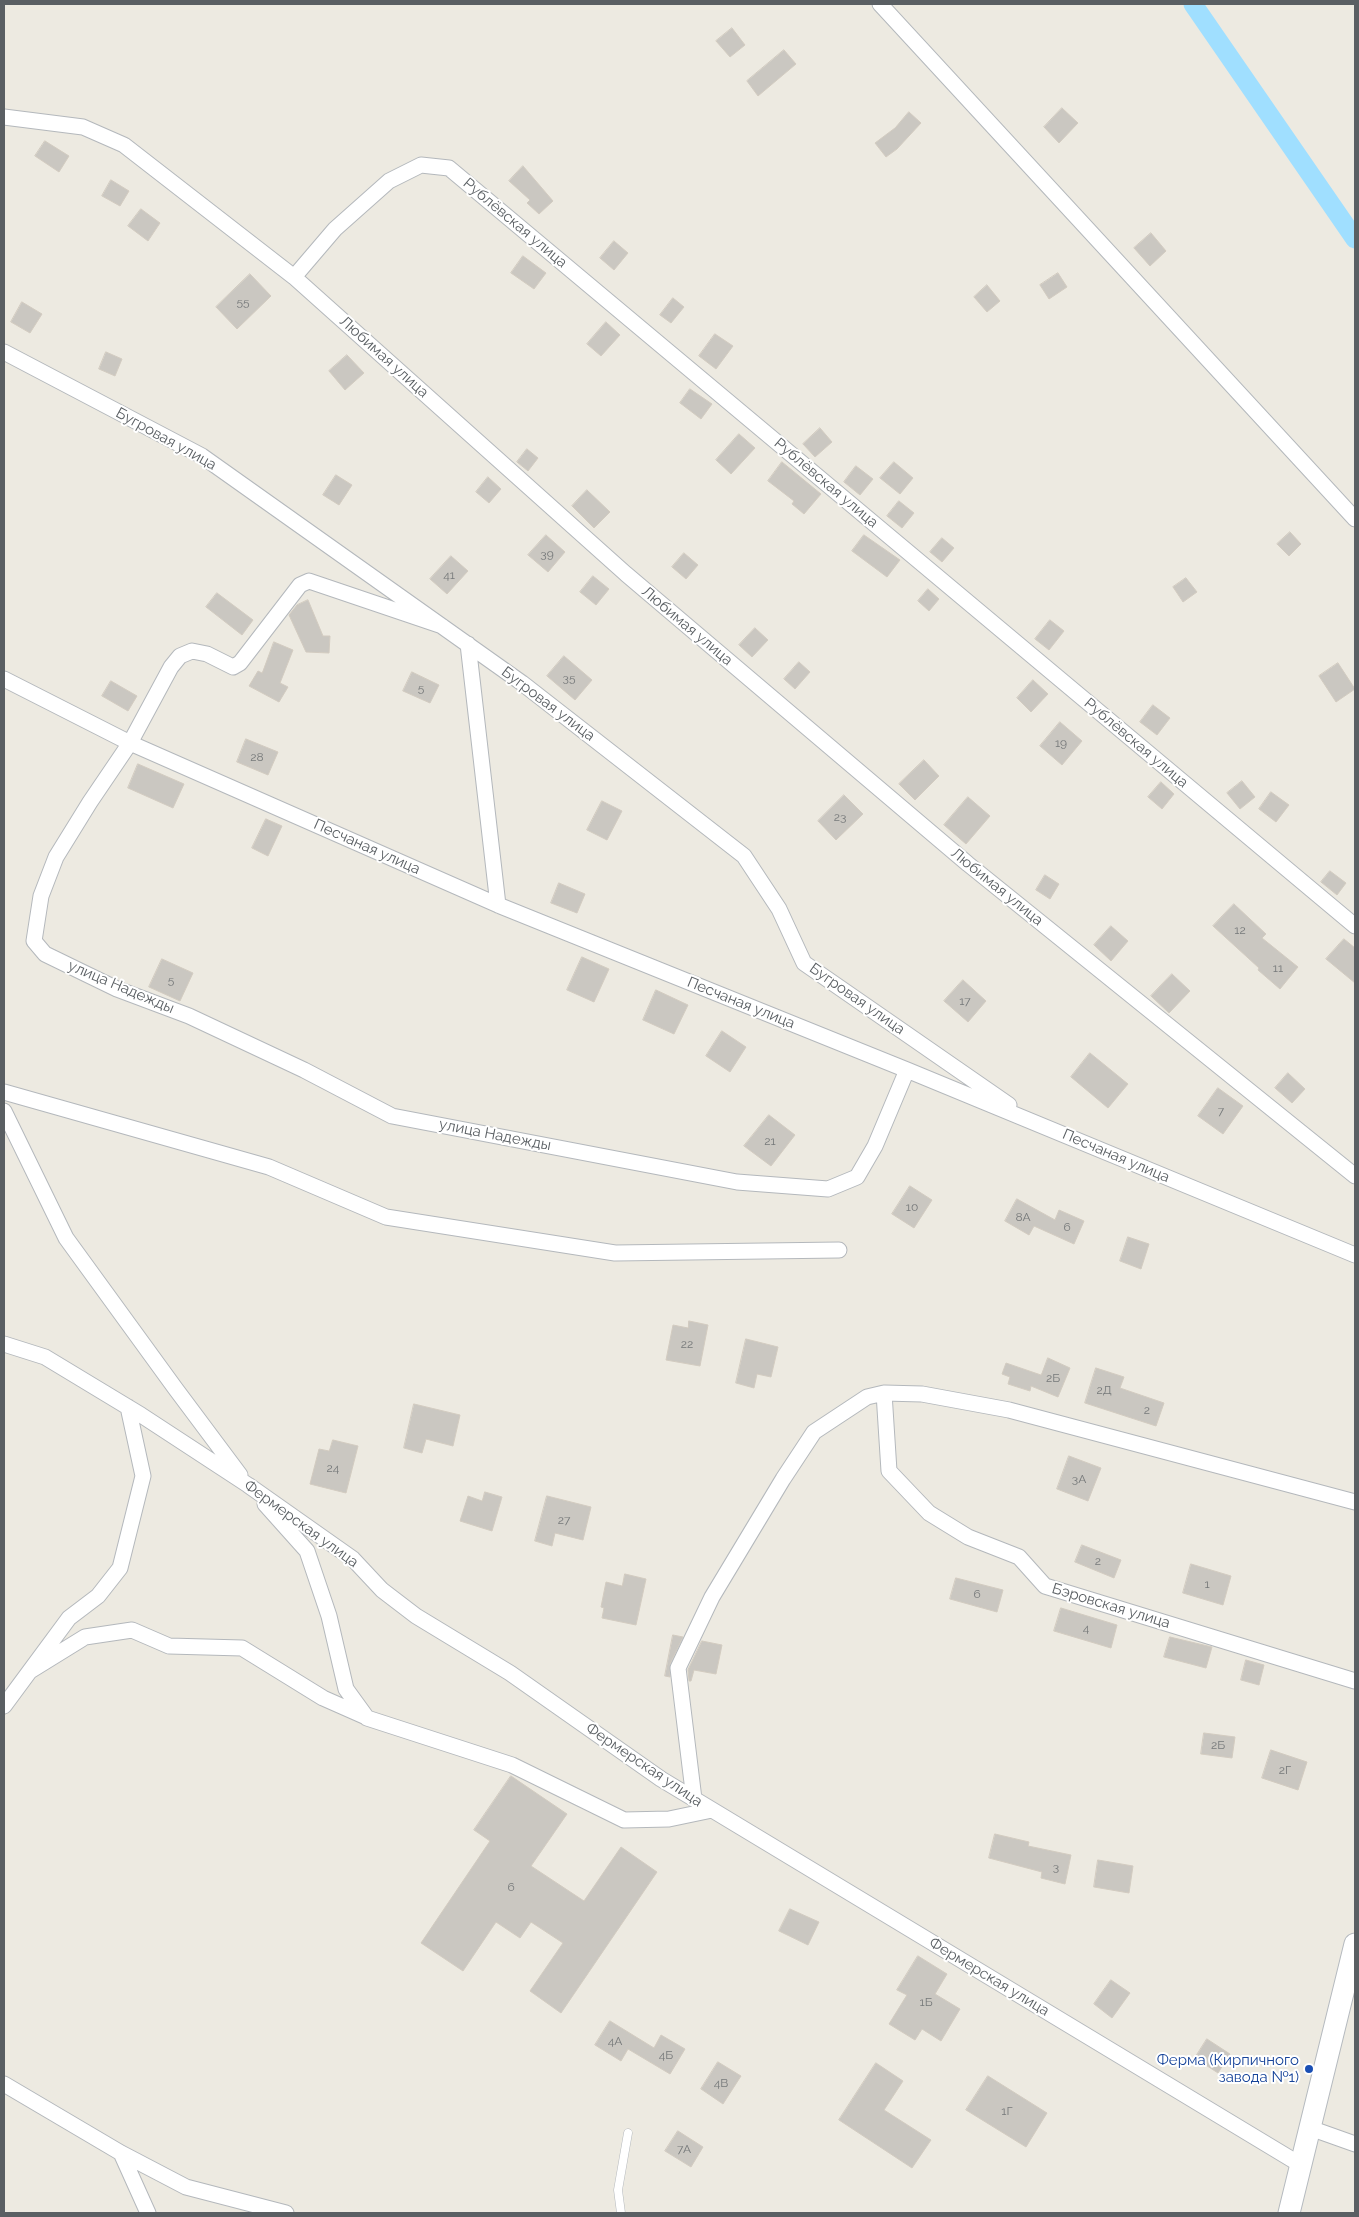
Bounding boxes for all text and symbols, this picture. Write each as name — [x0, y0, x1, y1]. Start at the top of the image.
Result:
street label: Рублёвская улица — [459, 174, 571, 272]
house number: 55 — [236, 295, 250, 309]
street label: Любимая улица — [336, 312, 432, 402]
street label: Бугровая улица — [112, 404, 220, 474]
street label: Рублёвская улица — [770, 434, 882, 532]
house number: 39 — [540, 547, 554, 561]
house number: 41 — [443, 568, 455, 582]
street label: Любимая улица — [638, 583, 736, 669]
street label: Бугровая улица — [498, 663, 598, 745]
house number: 35 — [563, 671, 575, 685]
house number: 5 — [418, 681, 424, 695]
street label: Рублёвская улица — [1080, 694, 1192, 792]
house number: 19 — [1055, 736, 1067, 750]
house number: 28 — [250, 750, 264, 764]
house number: 23 — [834, 810, 846, 824]
street label: Песчаная улица — [311, 815, 423, 879]
street label: Любимая улица — [947, 844, 1047, 930]
house number: 12 — [1234, 923, 1246, 937]
street label: улица Надежды — [65, 957, 177, 1017]
street label: Бугровая улица — [806, 959, 908, 1039]
house number: 11 — [1273, 961, 1283, 975]
house number: 5 — [168, 973, 174, 987]
street label: Песчаная улица — [684, 973, 798, 1033]
house number: 17 — [959, 994, 971, 1008]
house number: 7 — [1218, 1104, 1224, 1118]
street label: улица Надежды — [438, 1115, 552, 1155]
street label: Песчаная улица — [1060, 1125, 1172, 1187]
house number: 21 — [764, 1134, 776, 1148]
house number: 10 — [906, 1200, 918, 1214]
house number: 8А — [1015, 1210, 1031, 1224]
house number: 6 — [1063, 1220, 1071, 1234]
house number: 22 — [681, 1337, 693, 1351]
house number: 2Б — [1046, 1371, 1060, 1385]
house number: 2Д — [1096, 1383, 1112, 1397]
house number: 2 — [1144, 1403, 1150, 1417]
house number: 24 — [327, 1461, 339, 1475]
house number: 3А — [1072, 1472, 1086, 1486]
street label: Фермерская улица — [240, 1476, 362, 1572]
house number: 27 — [558, 1513, 570, 1527]
house number: 2 — [1095, 1554, 1101, 1568]
house number: 1 — [1204, 1577, 1210, 1591]
street label: Бэровская улица — [1050, 1579, 1172, 1633]
house number: 6 — [973, 1587, 981, 1601]
house number: 4 — [1083, 1621, 1089, 1635]
street label: Фермерская улица — [582, 1719, 706, 1811]
house number: 2Б — [1211, 1738, 1225, 1752]
house number: 2Г — [1279, 1763, 1291, 1777]
house number: 3 — [1053, 1860, 1059, 1874]
house number: 6 — [507, 1880, 515, 1894]
street label: Фермерская улица — [926, 1934, 1052, 2020]
house number: 1Б — [920, 1995, 932, 2009]
house number: 4А — [608, 2034, 622, 2048]
house number: 4Б — [659, 2048, 673, 2062]
place label: Ферма (Кирпичного завода №1) — [1157, 2051, 1299, 2086]
marker: Ферма (Кирпичного завода №1) — [1303, 2063, 1315, 2075]
house number: 4В — [714, 2076, 728, 2090]
house number: 1Г — [1001, 2104, 1013, 2118]
house number: 7А — [677, 2142, 691, 2156]

